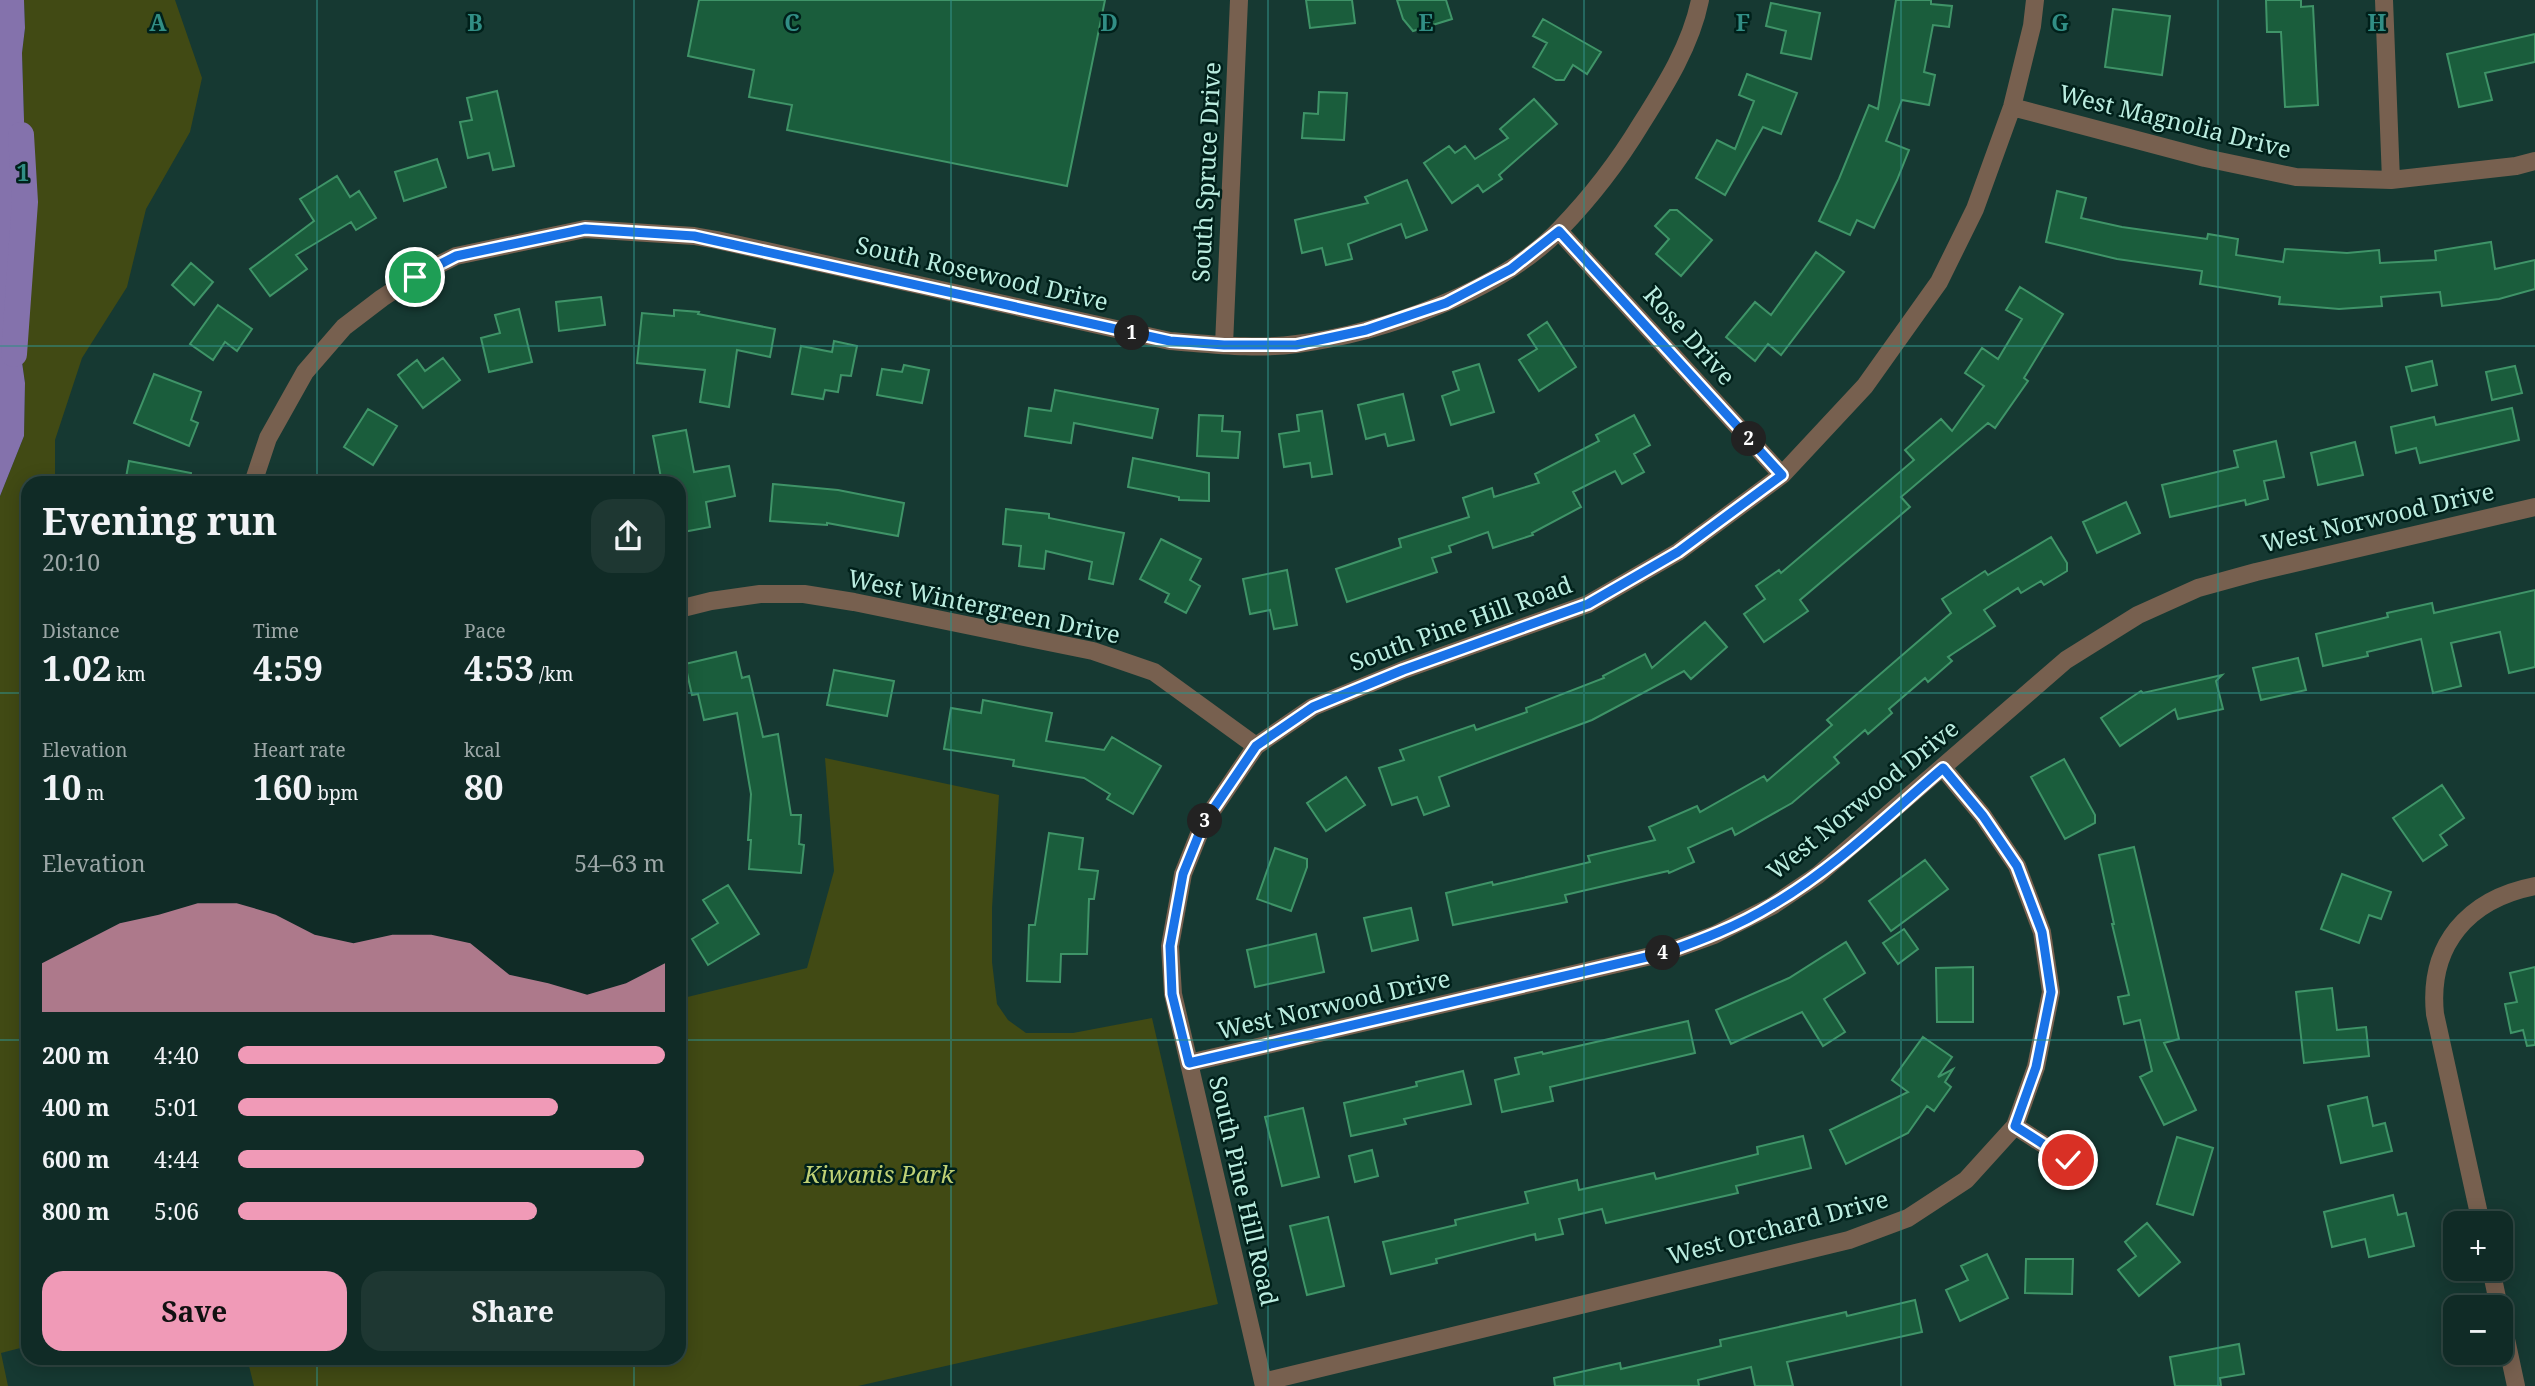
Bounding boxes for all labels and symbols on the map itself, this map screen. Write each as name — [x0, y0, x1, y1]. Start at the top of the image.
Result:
text: A — [149, 6, 167, 38]
text: B — [467, 6, 483, 38]
text: C — [784, 6, 800, 38]
text: D — [1100, 6, 1118, 38]
text: E — [1418, 6, 1434, 38]
text: F — [1736, 6, 1750, 38]
text: G — [2051, 6, 2069, 38]
text: H — [2368, 6, 2387, 38]
street label: South Spruce Drive — [1183, 61, 1228, 283]
street label: West Magnolia Drive — [2056, 76, 2295, 165]
text: 1 — [17, 156, 30, 188]
street label: South Rosewood Drive — [853, 227, 1112, 318]
pin — [385, 247, 445, 307]
street label: Rose Drive — [1637, 278, 1743, 392]
pin: 1 — [1114, 316, 1150, 350]
pin: 2 — [1732, 422, 1766, 457]
street label: West Norwood Drive — [2258, 474, 2497, 559]
street label: West Wintergreen Drive — [845, 561, 1124, 651]
street label: South Pine Hill Road — [1345, 567, 1577, 678]
street label: West Norwood Drive — [1759, 711, 1965, 887]
pin: 3 — [1188, 804, 1222, 838]
pin: 4 — [1646, 936, 1680, 970]
street label: West Norwood Drive — [1214, 961, 1453, 1046]
street label: South Pine Hill Road — [1202, 1073, 1287, 1309]
pin — [2038, 1130, 2098, 1190]
park label: Kiwanis Park — [803, 1157, 956, 1190]
street label: West Orchard Drive — [1664, 1181, 1892, 1272]

